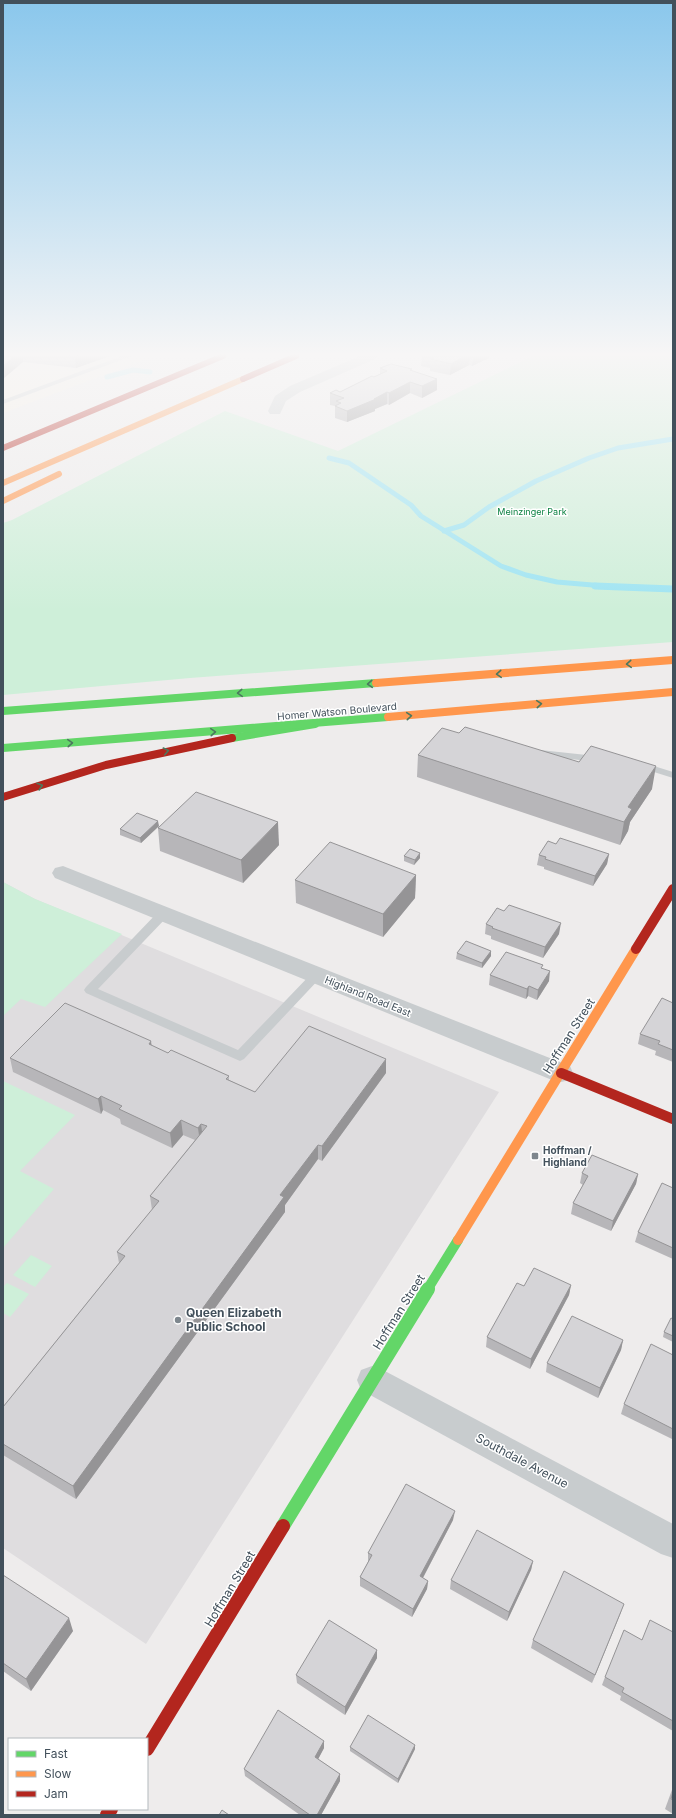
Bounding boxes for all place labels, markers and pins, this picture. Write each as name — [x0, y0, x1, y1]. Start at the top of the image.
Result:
place label: Hoffman / Highland — [543, 1144, 592, 1169]
marker: Hoffman / Highland — [530, 1151, 540, 1161]
place label: Queen Elizabeth Public School — [186, 1305, 282, 1334]
marker: Queen Elizabeth Public School — [173, 1315, 183, 1325]

